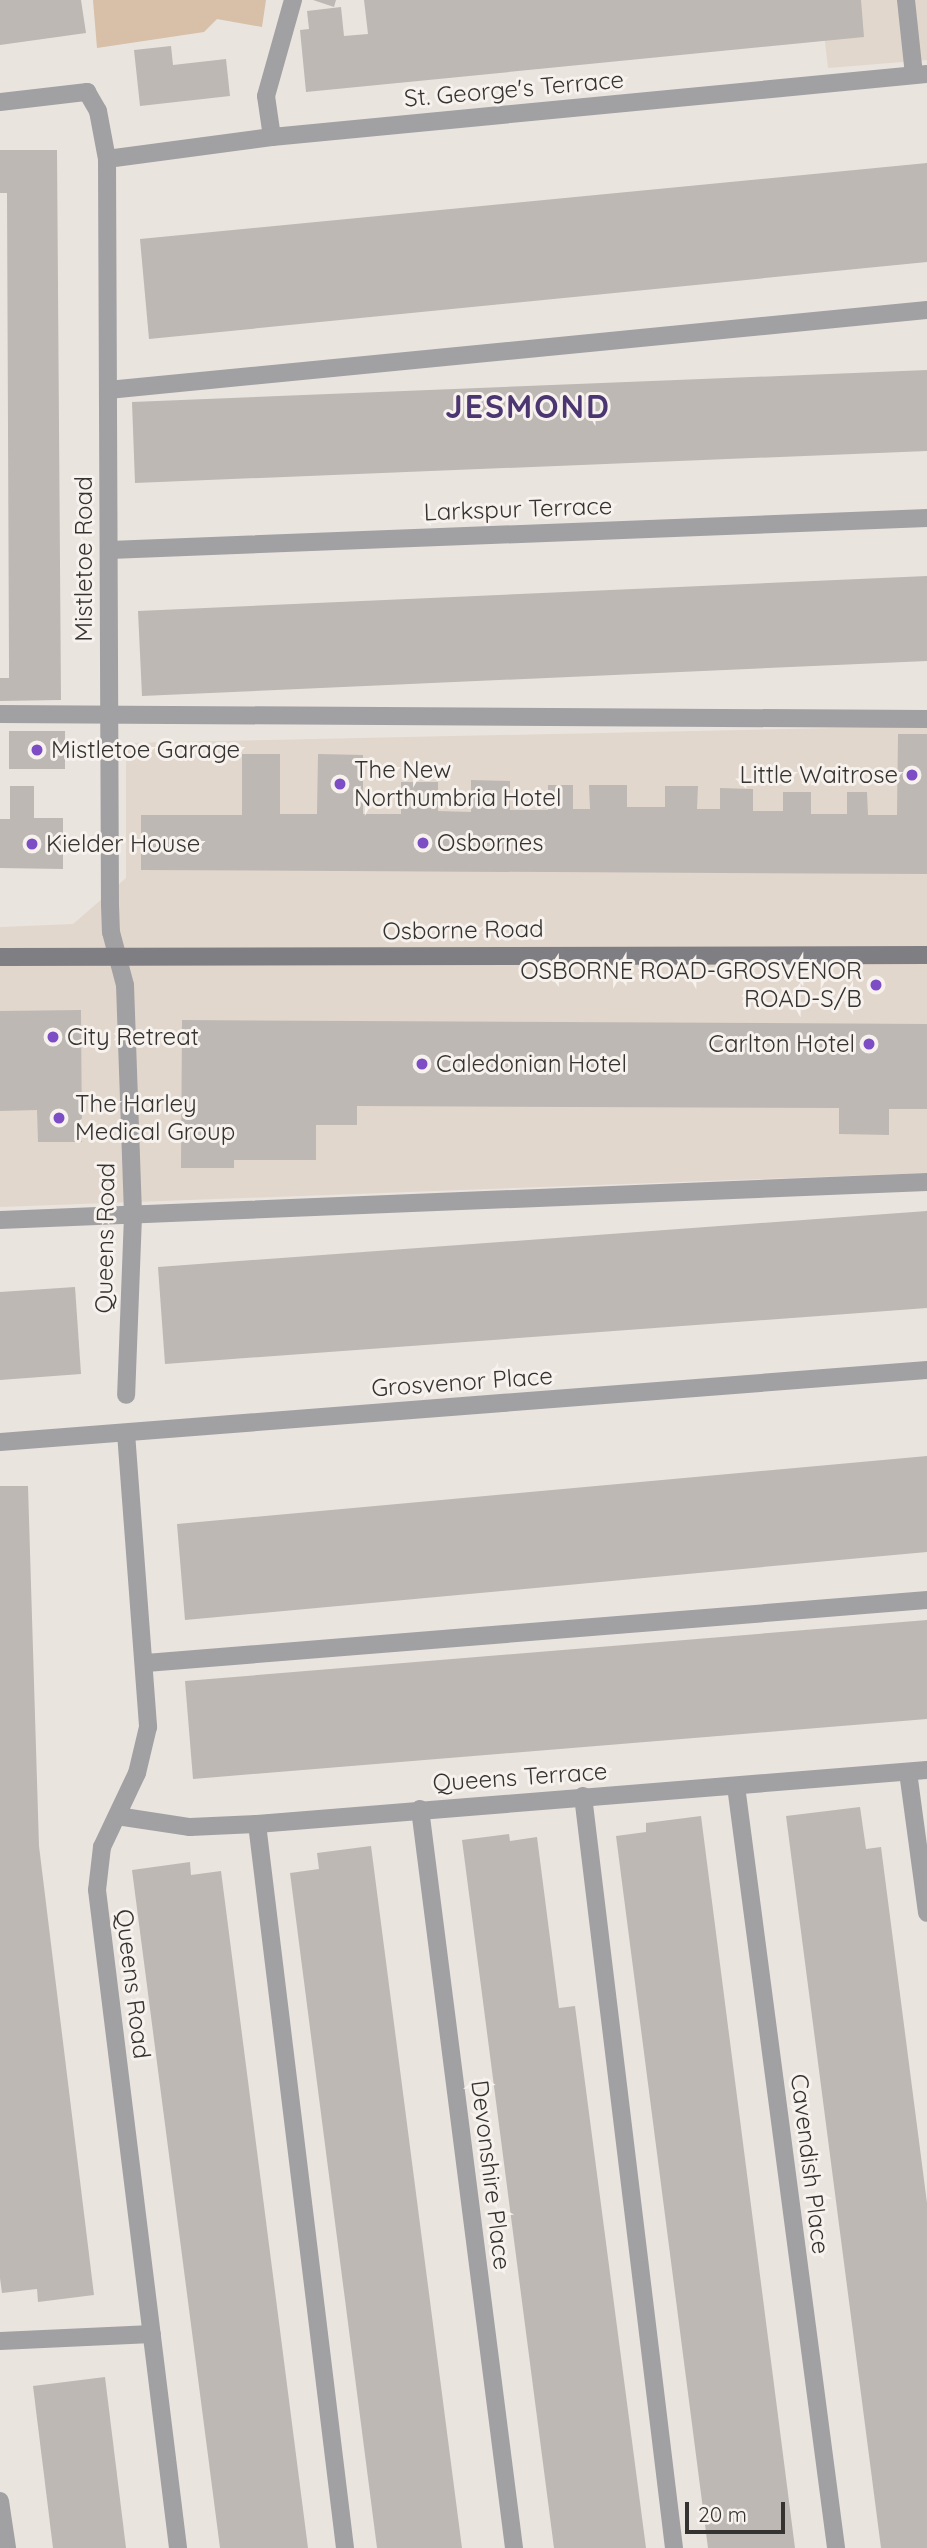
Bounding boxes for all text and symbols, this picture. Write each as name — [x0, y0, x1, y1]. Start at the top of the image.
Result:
street label: St. George's Terrace — [403, 65, 625, 113]
district label: JESMOND — [446, 387, 610, 425]
street label: Mistletoe Road — [70, 476, 98, 642]
street label: Larkspur Terrace — [423, 491, 613, 527]
place label: Mistletoe Garage — [51, 736, 240, 764]
marker: Mistletoe Garage — [29, 742, 45, 758]
place label: The New Northumbria Hotel — [354, 756, 561, 812]
place label: Little Waitrose — [740, 761, 898, 789]
marker: Little Waitrose — [904, 767, 920, 783]
marker: The New Northumbria Hotel — [332, 776, 348, 792]
place label: Osbornes — [437, 829, 544, 857]
place label: Kielder House — [46, 830, 200, 858]
marker: Osbornes — [415, 835, 431, 851]
marker: Kielder House — [24, 836, 40, 852]
street label: Osborne Road — [382, 914, 544, 946]
place label: OSBORNE ROAD-GROSVENOR ROAD-S/B — [520, 957, 862, 1013]
marker: OSBORNE ROAD-GROSVENOR ROAD-S/B — [868, 977, 884, 993]
place label: City Retreat — [67, 1023, 199, 1051]
marker: City Retreat — [45, 1029, 61, 1045]
place label: Carlton Hotel — [708, 1030, 855, 1058]
marker: Carlton Hotel — [861, 1036, 877, 1052]
place label: Caledonian Hotel — [436, 1050, 627, 1078]
marker: Caledonian Hotel — [414, 1056, 430, 1072]
place label: The Harley Medical Group — [75, 1090, 235, 1146]
marker: The Harley Medical Group — [49, 1108, 69, 1128]
street label: Queens Road — [89, 1162, 121, 1314]
street label: Grosvenor Place — [370, 1361, 554, 1403]
street label: Queens Terrace — [432, 1757, 608, 1797]
street label: Queens Road — [110, 1908, 156, 2060]
street label: Cavendish Place — [785, 2072, 835, 2256]
street label: Devonshire Place — [465, 2078, 517, 2272]
scale bar — [689, 2488, 789, 2532]
text: 20 m — [698, 2501, 747, 2527]

